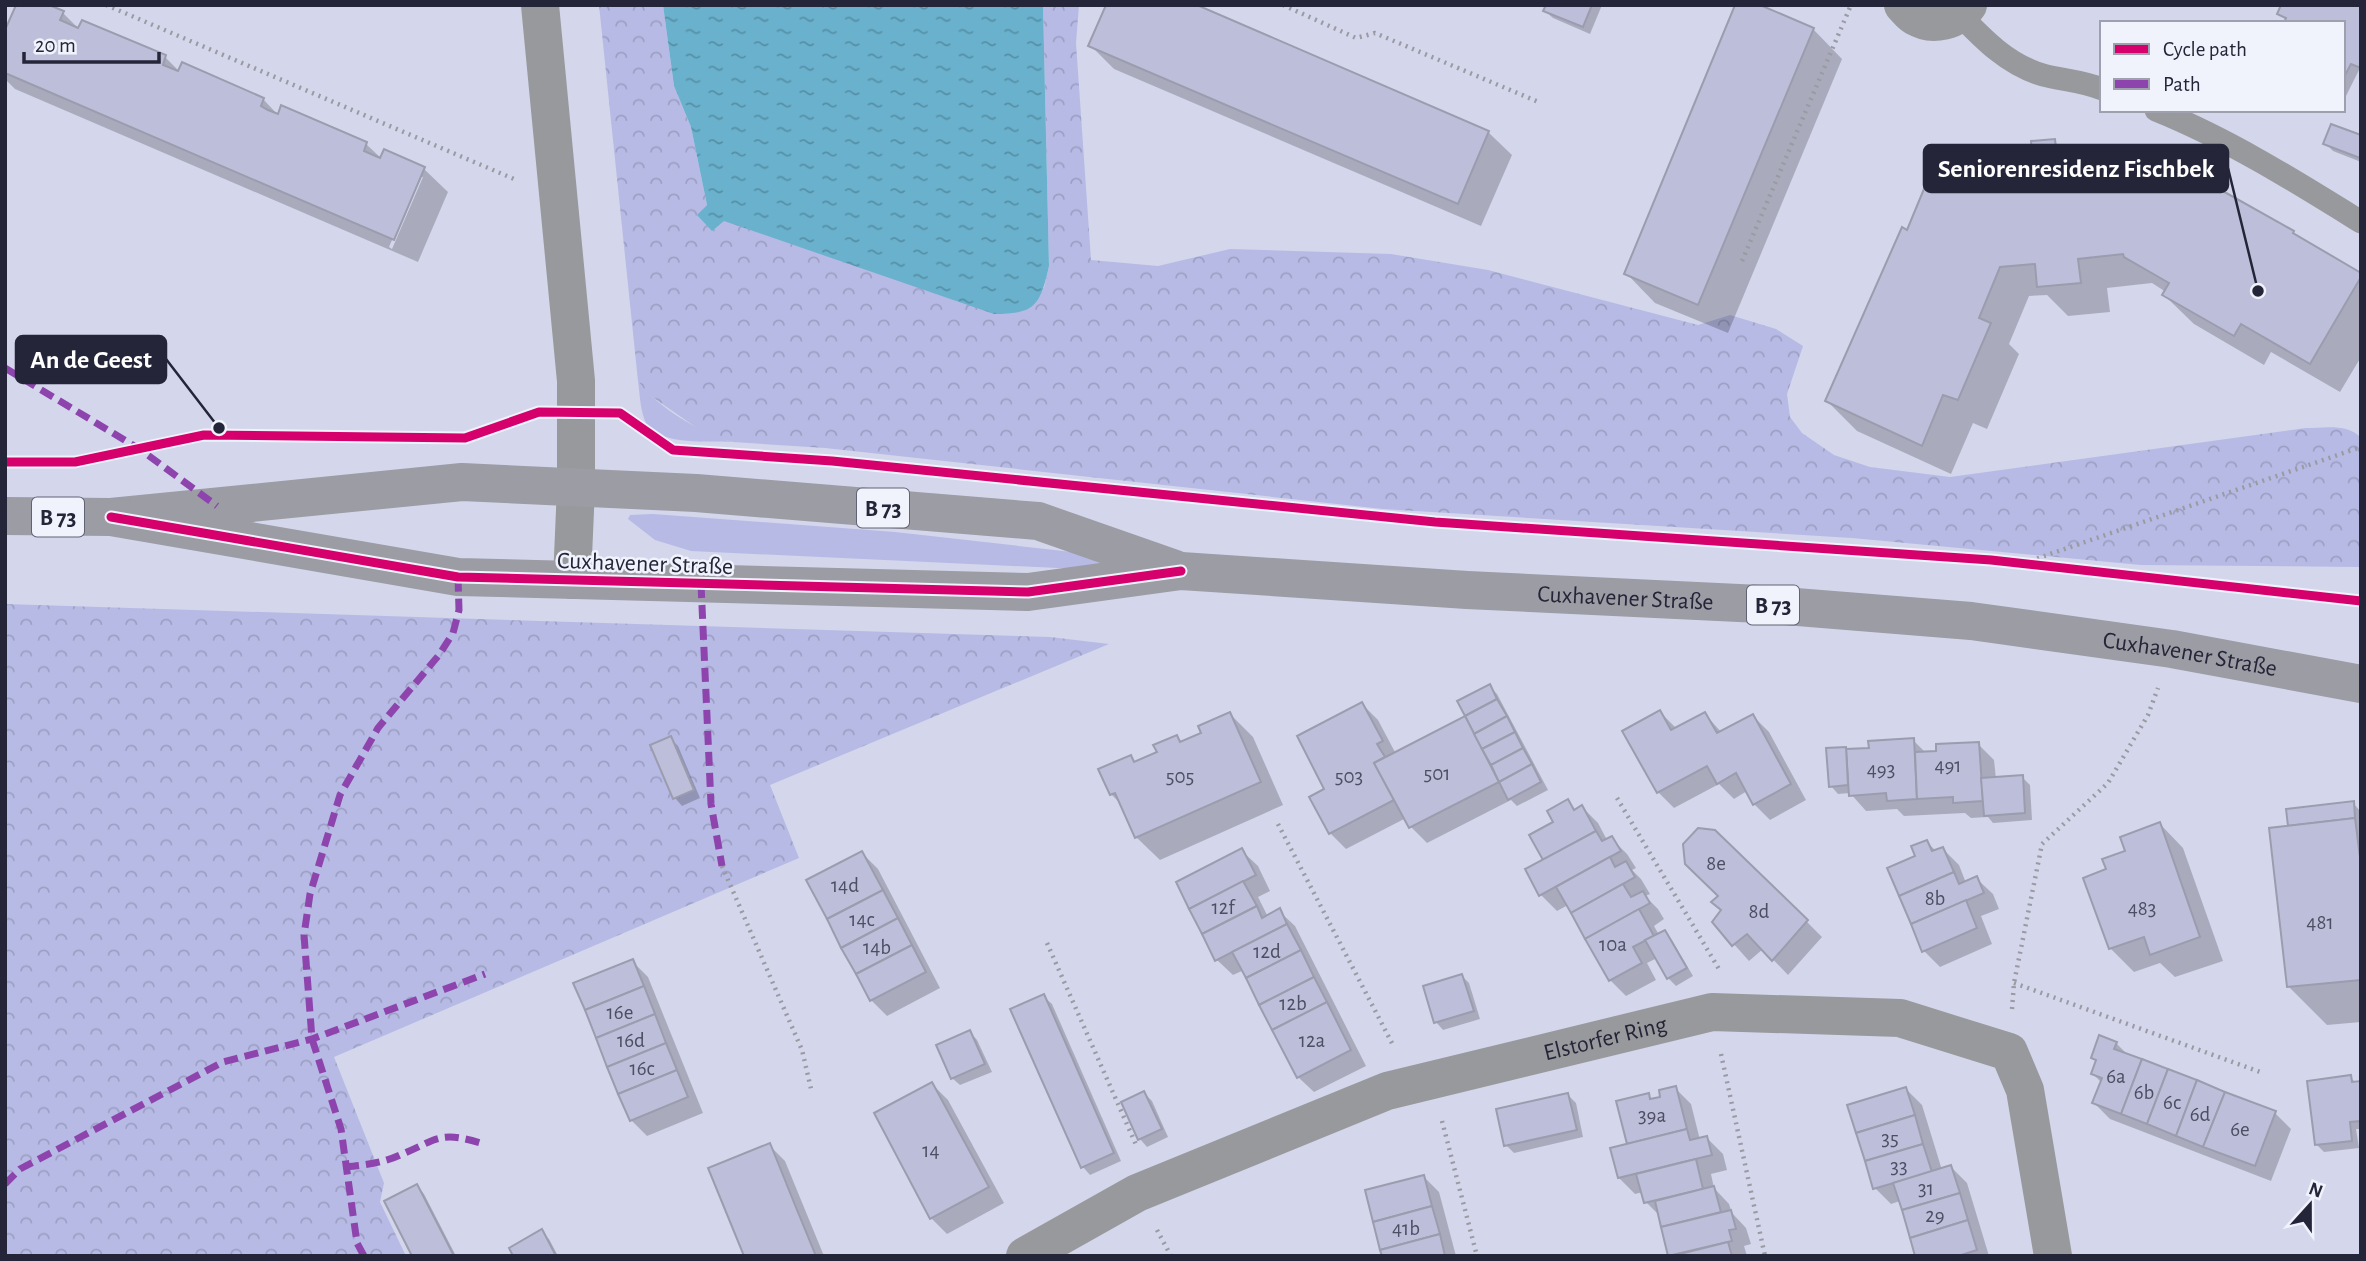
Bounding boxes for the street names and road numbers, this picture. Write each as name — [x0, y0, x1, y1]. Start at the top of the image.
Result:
road number: B 73 — [857, 488, 909, 528]
road number: B 73 — [32, 498, 84, 537]
street label: Cuxhavener Straße — [557, 549, 733, 579]
street label: Cuxhavener Straße — [1537, 582, 1714, 615]
road number: B 73 — [1747, 586, 1799, 624]
street label: Cuxhavener Straße — [2101, 629, 2279, 681]
street label: Elstorfer Ring — [1541, 1012, 1670, 1065]

